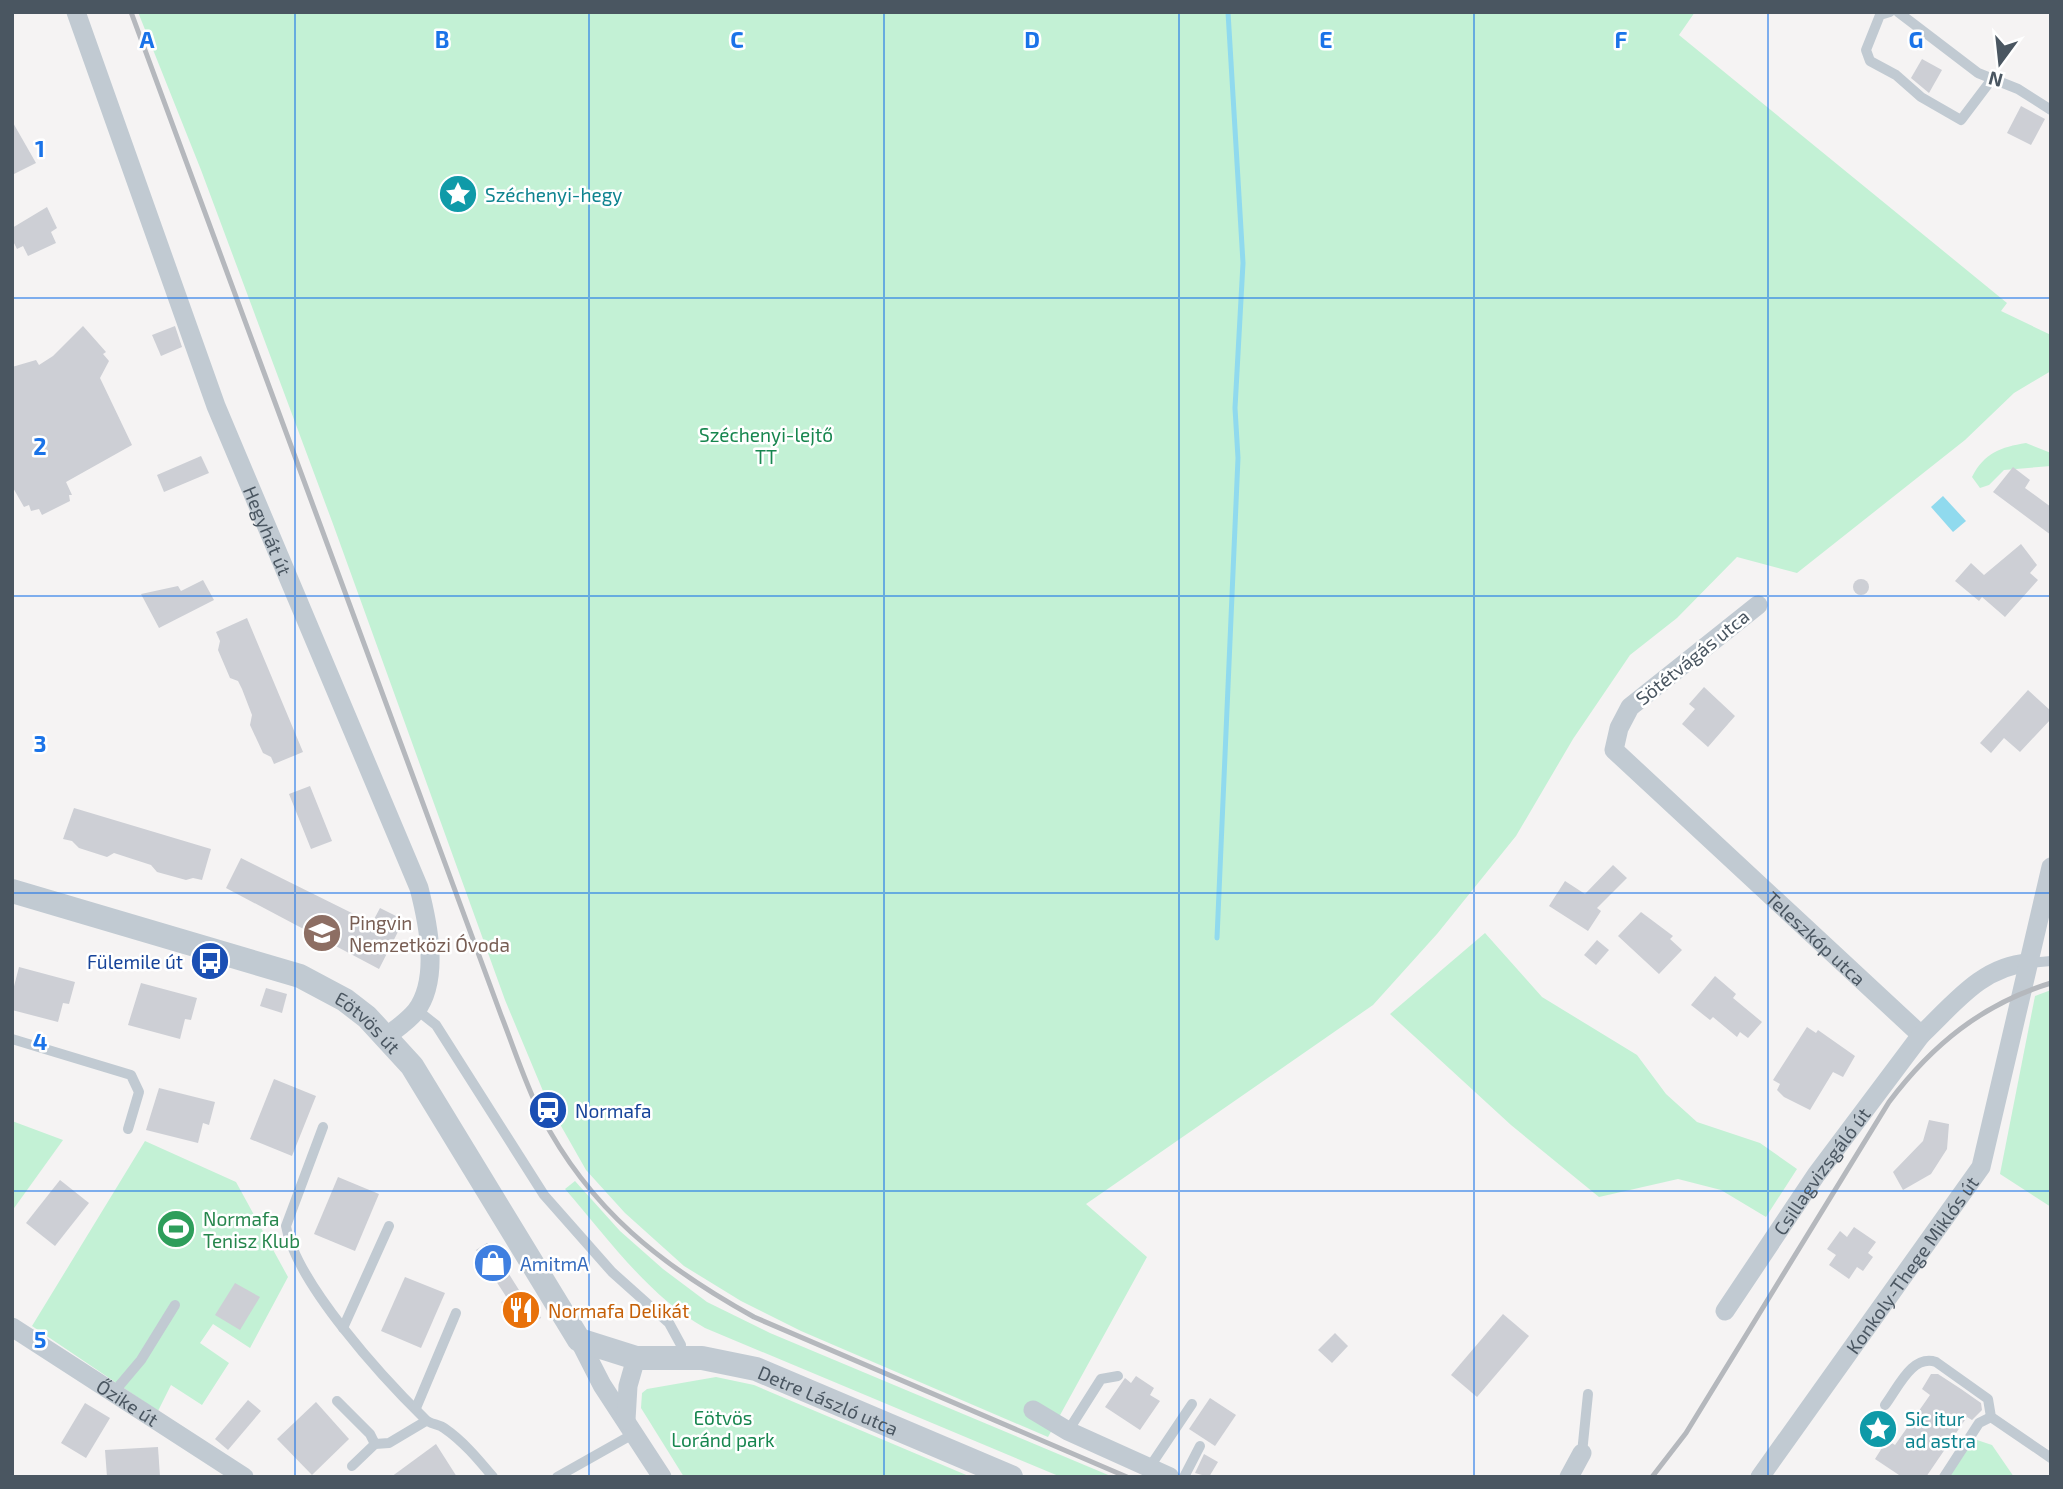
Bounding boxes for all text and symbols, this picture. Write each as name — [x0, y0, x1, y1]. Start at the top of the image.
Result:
text: A — [139, 25, 155, 53]
text: B — [435, 25, 449, 53]
text: C — [730, 25, 744, 53]
text: D — [1024, 25, 1040, 53]
text: E — [1319, 25, 1333, 53]
text: F — [1615, 25, 1628, 53]
text: G — [1909, 25, 1923, 53]
north arrow — [1965, 28, 2035, 98]
text: N — [1986, 67, 2005, 93]
text: 1 — [35, 134, 45, 162]
place icon: Széchenyi-hegy — [437, 173, 479, 215]
place label: Széchenyi-hegy — [485, 183, 622, 206]
park label: Széchenyi-lejtő TT — [699, 423, 833, 468]
text: 2 — [33, 432, 47, 460]
street label: Hegyhát út — [239, 482, 297, 578]
street label: Sötétvágás utca — [1631, 604, 1753, 710]
text: 3 — [33, 729, 47, 757]
street label: Teleszkóp utca — [1762, 886, 1871, 990]
place label: Pingvin Nemzetközi Óvoda — [349, 911, 510, 956]
school or university icon: Pingvin Nemzetközi Óvoda — [301, 912, 343, 954]
bus stop icon: Fülemile út — [189, 940, 231, 982]
place label: Fülemile út — [87, 950, 183, 973]
street label: Eötvös út — [332, 986, 406, 1058]
text: 4 — [33, 1027, 47, 1055]
station icon: Normafa — [527, 1089, 569, 1131]
place label: Normafa — [575, 1099, 652, 1122]
street label: Csillagvizsgáló út — [1768, 1102, 1874, 1239]
street label: Konkoly-Thege Miklós út — [1840, 1171, 1983, 1358]
place label: Normafa Tenisz Klub — [203, 1207, 300, 1252]
sports icon: Normafa Tenisz Klub — [155, 1208, 197, 1250]
shop icon: AmitmA — [472, 1242, 514, 1284]
place label: AmitmA — [520, 1252, 589, 1275]
restaurant icon: Normafa Delikát — [500, 1289, 542, 1331]
place label: Normafa Delikát — [548, 1299, 689, 1322]
text: 5 — [34, 1325, 46, 1353]
street label: Detre László utca — [755, 1360, 902, 1440]
street label: Őzike út — [93, 1374, 163, 1430]
park label: Eötvös Loránd park — [671, 1406, 775, 1451]
place label: Sic itur ad astra — [1905, 1407, 1976, 1452]
place icon: Sic itur ad astra — [1857, 1408, 1899, 1450]

